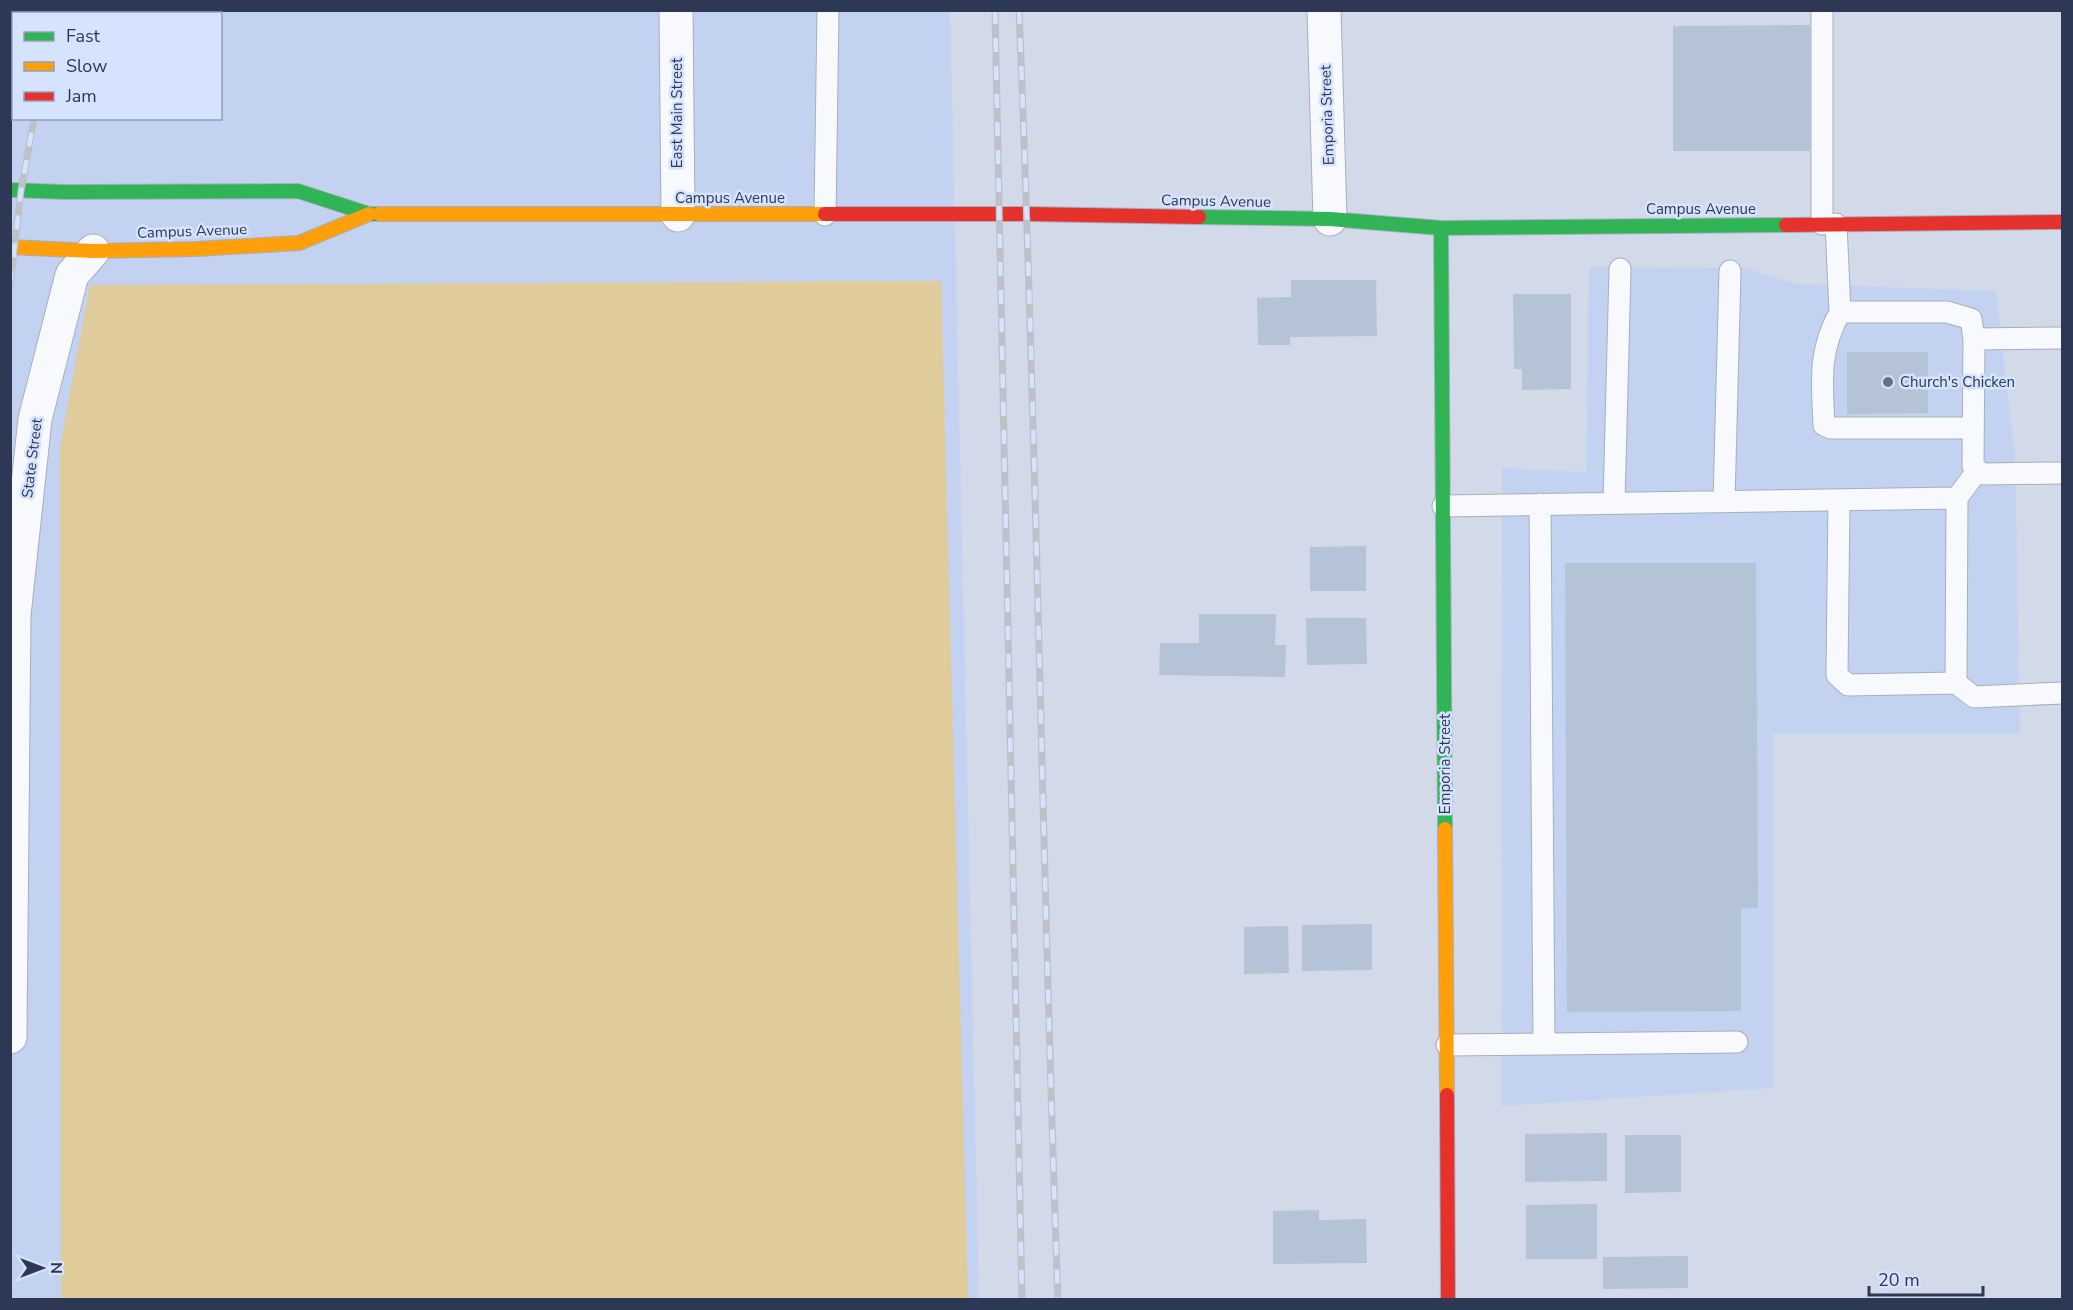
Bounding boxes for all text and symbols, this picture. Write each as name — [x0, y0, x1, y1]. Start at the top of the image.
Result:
legend — [12, 12, 222, 120]
text: Fast — [66, 24, 101, 48]
text: Slow — [66, 54, 107, 78]
street label: East Main Street — [667, 57, 687, 168]
street label: Emporia Street — [1315, 64, 1339, 165]
text: Jam — [65, 84, 97, 108]
street label: Campus Avenue — [675, 188, 785, 208]
street label: Campus Avenue — [1161, 190, 1271, 212]
street label: Campus Avenue — [1646, 199, 1756, 219]
street label: Campus Avenue — [137, 219, 247, 243]
place label: Church's Chicken — [1900, 372, 2015, 392]
marker: Church's Chicken — [1881, 375, 1895, 389]
street label: State Street — [17, 416, 47, 499]
street label: Emporia Street — [1435, 713, 1455, 814]
north arrow — [12, 1238, 72, 1298]
scale bar — [1869, 1259, 1983, 1297]
text: N — [45, 1262, 67, 1274]
text: 20 m — [1878, 1268, 1920, 1292]

